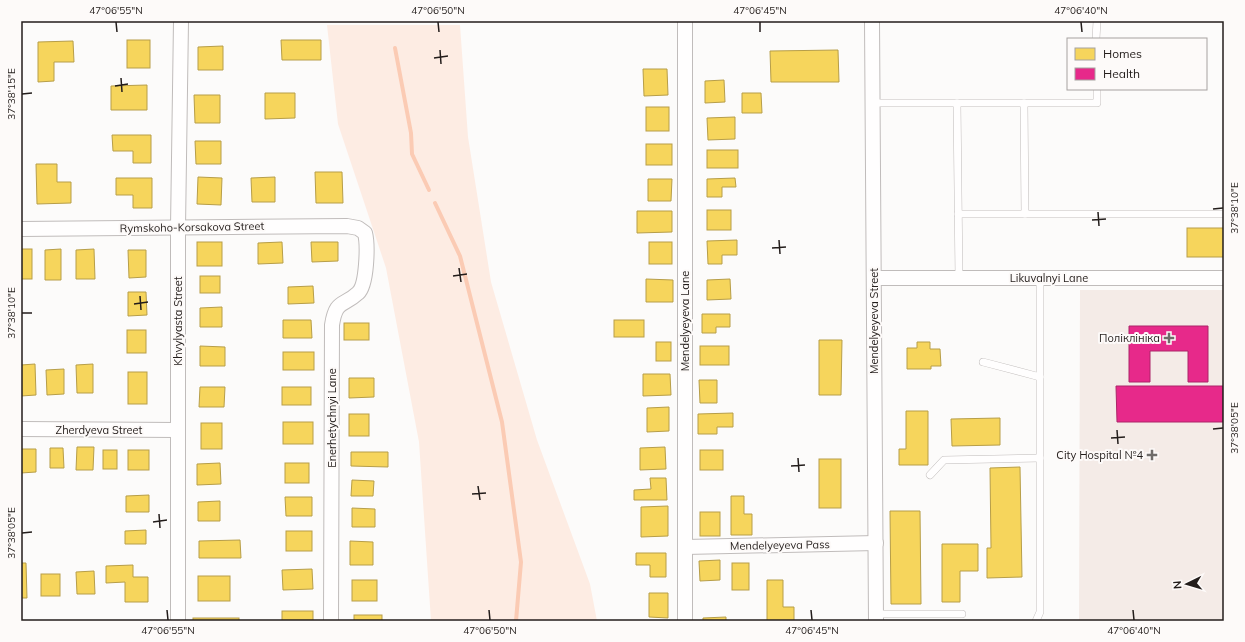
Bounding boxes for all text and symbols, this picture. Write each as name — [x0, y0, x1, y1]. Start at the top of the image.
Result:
text: 47°06'55"N — [89, 4, 143, 17]
text: 47°06'50"N — [411, 4, 465, 17]
text: 47°06'45"N — [733, 4, 787, 17]
text: 47°06'40"N — [1054, 4, 1108, 17]
legend — [1067, 38, 1207, 90]
text: Homes — [1103, 46, 1142, 61]
text: Health — [1103, 66, 1140, 81]
text: 37°38'15"E — [5, 68, 18, 120]
text: 37°38'10"E — [1228, 182, 1241, 234]
street label: Rymskoho-Korsakova Street — [120, 219, 264, 235]
street label: Mendelyeyeva Street — [867, 268, 881, 374]
street label: Mendelyeyeva Lane — [678, 271, 692, 371]
street label: Likuvalnyi Lane — [1010, 271, 1088, 285]
street label: Khvylyasta Street — [171, 276, 185, 366]
text: 37°38'10"E — [5, 287, 18, 339]
place label: Поліклініка — [1099, 331, 1160, 345]
marker: Поліклініка — [1163, 332, 1175, 344]
street label: Enerhetychnyi Lane — [325, 368, 339, 468]
text: 37°38'05"E — [1228, 402, 1241, 454]
street label: Zherdyeva Street — [56, 423, 143, 437]
place label: City Hospital №4 — [1056, 448, 1143, 462]
marker: City Hospital №4 — [1146, 449, 1158, 461]
text: 37°38'05"E — [5, 507, 18, 559]
street label: Mendelyeyeva Pass — [730, 537, 830, 553]
north arrow — [1167, 564, 1207, 604]
text: N — [1170, 580, 1184, 590]
text: 47°06'55"N — [141, 624, 195, 637]
text: 47°06'50"N — [463, 624, 517, 637]
text: 47°06'45"N — [785, 624, 839, 637]
text: 47°06'40"N — [1107, 624, 1161, 637]

